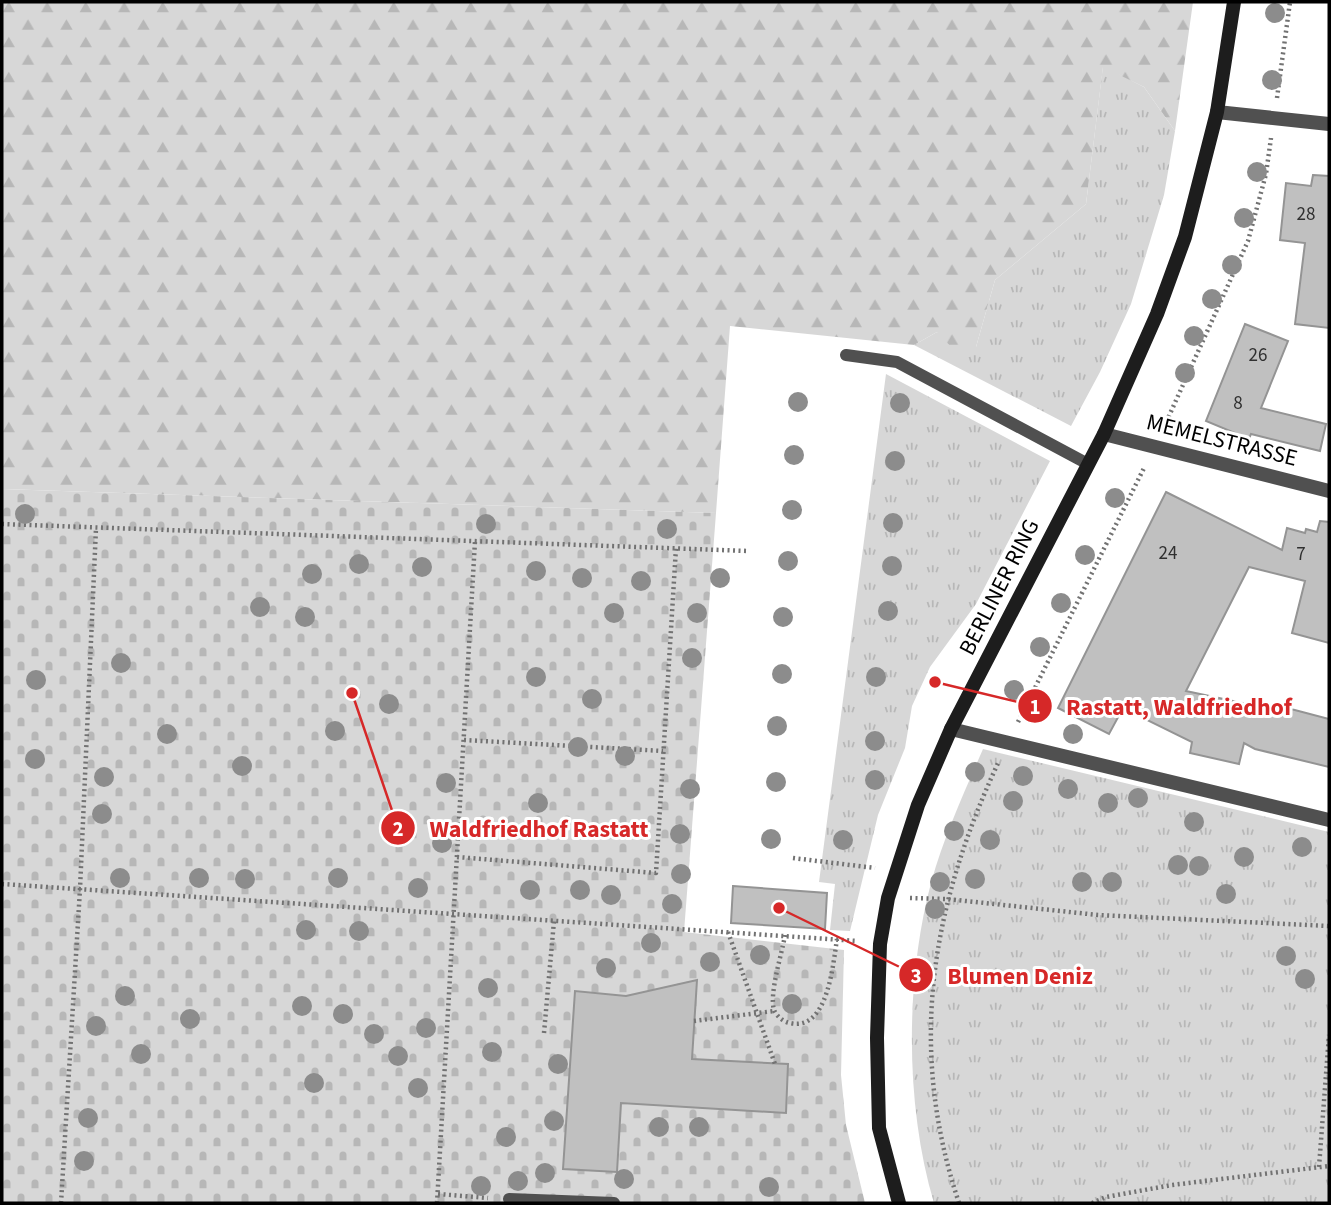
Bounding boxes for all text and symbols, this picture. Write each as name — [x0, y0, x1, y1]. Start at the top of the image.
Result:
house number: 28 — [1297, 201, 1315, 228]
house number: 26 — [1249, 342, 1267, 369]
house number: 8 — [1233, 390, 1243, 417]
street label: MEMELSTRASSE — [1143, 405, 1301, 475]
street label: BERLINER RING — [951, 513, 1047, 661]
house number: 24 — [1159, 540, 1177, 567]
house number: 7 — [1296, 541, 1306, 568]
callout: Rastatt, Waldfriedhof — [1017, 684, 1306, 729]
text: Rastatt, Waldfriedhof — [1066, 690, 1293, 725]
text: 1 — [1029, 692, 1041, 722]
callout: Waldfriedhof Rastatt — [381, 806, 663, 851]
text: Waldfriedhof Rastatt — [429, 812, 649, 847]
text: 2 — [392, 814, 404, 844]
callout: Blumen Deniz — [898, 953, 1107, 998]
text: Blumen Deniz — [947, 959, 1093, 994]
text: 3 — [910, 961, 922, 991]

